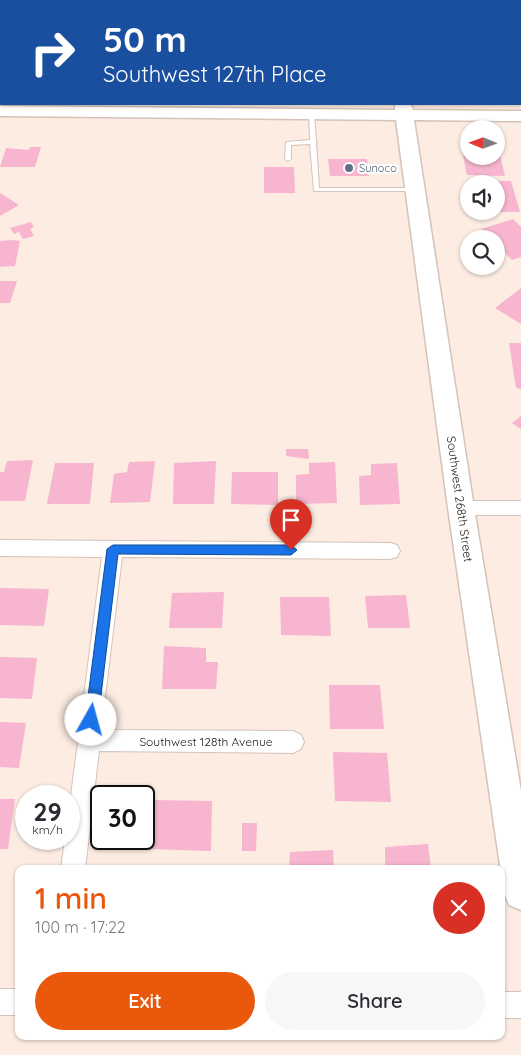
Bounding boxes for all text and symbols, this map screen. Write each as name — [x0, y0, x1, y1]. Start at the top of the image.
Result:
text: 50 m — [103, 17, 187, 61]
icon: right — [20, 20, 85, 85]
text: Southwest 127th Place — [103, 60, 326, 88]
north arrow — [460, 120, 505, 165]
map controls — [460, 120, 505, 275]
place label: Sunoco — [359, 161, 397, 175]
marker: Sunoco — [343, 162, 355, 174]
button: sound — [460, 175, 505, 220]
button: search — [460, 230, 505, 275]
street label: Southwest 268th Street — [444, 435, 476, 563]
pin — [270, 499, 312, 550]
icon: arrive — [277, 506, 305, 534]
position arrow — [64, 693, 116, 745]
street label: Southwest 128th Avenue — [139, 734, 273, 749]
speed limit sign: 30 — [90, 785, 155, 850]
text: 29 — [33, 796, 62, 827]
text: km/h — [32, 822, 63, 837]
text: 1 min — [35, 879, 107, 917]
button: close — [433, 882, 485, 934]
text: 100 m · 17:22 — [35, 917, 126, 937]
button: Exit — [35, 972, 255, 1030]
button: Share — [265, 972, 485, 1030]

